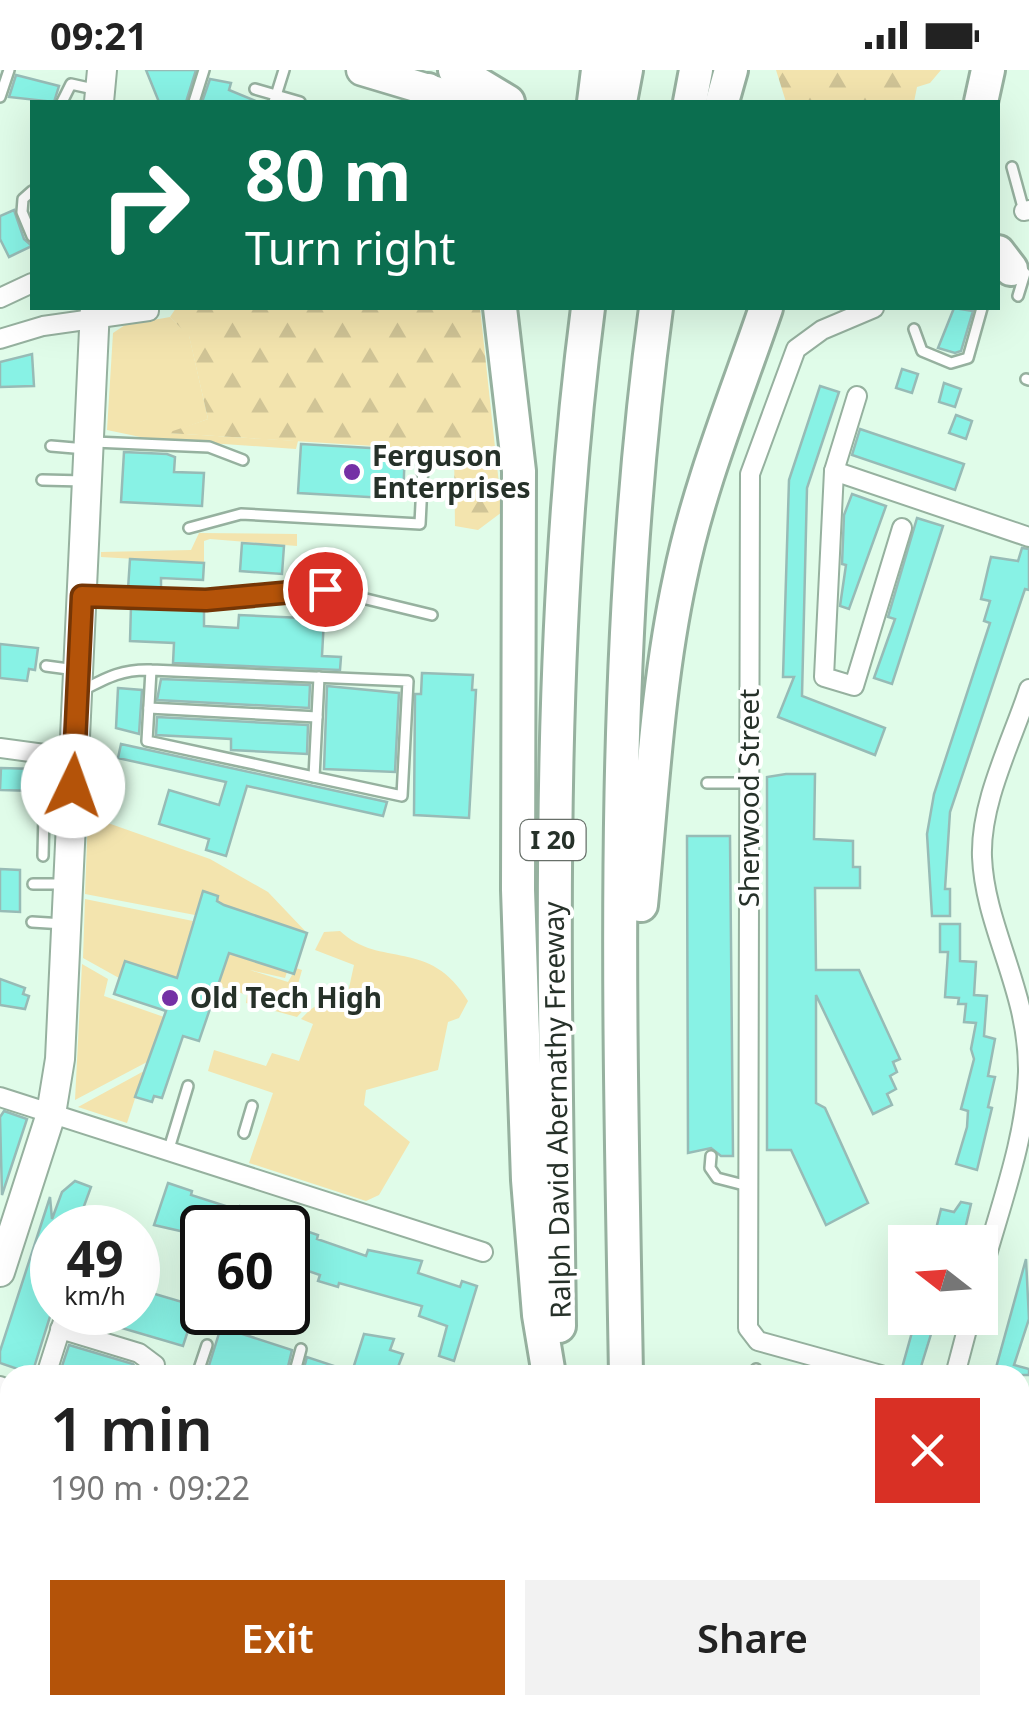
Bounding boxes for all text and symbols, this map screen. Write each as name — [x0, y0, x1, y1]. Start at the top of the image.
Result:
text: 09:21 — [50, 9, 148, 61]
text: 80 m — [245, 126, 412, 222]
icon: right — [80, 140, 210, 270]
text: Turn right — [245, 217, 456, 278]
place label: Ferguson Enterprises — [372, 436, 531, 506]
marker: Ferguson Enterprises — [341, 461, 363, 483]
pin — [283, 547, 368, 632]
icon: arrive — [298, 562, 353, 617]
street label: Sherwood Street — [729, 689, 767, 907]
position arrow — [21, 734, 125, 838]
road number: I 20 — [520, 820, 586, 860]
street label: Ralph David Abernathy Freeway — [533, 900, 579, 1319]
place label: Old Tech High — [190, 978, 382, 1016]
marker: Old Tech High — [159, 987, 181, 1009]
speed limit sign: 60 — [180, 1205, 310, 1335]
text: 49 — [66, 1224, 124, 1292]
north arrow — [888, 1225, 998, 1335]
map controls — [888, 1225, 998, 1335]
text: km/h — [64, 1278, 126, 1312]
text: 1 min — [50, 1387, 213, 1469]
button: close — [875, 1398, 980, 1503]
text: 190 m · 09:22 — [50, 1466, 250, 1509]
button: Exit — [50, 1580, 505, 1695]
button: Share — [525, 1580, 980, 1695]

